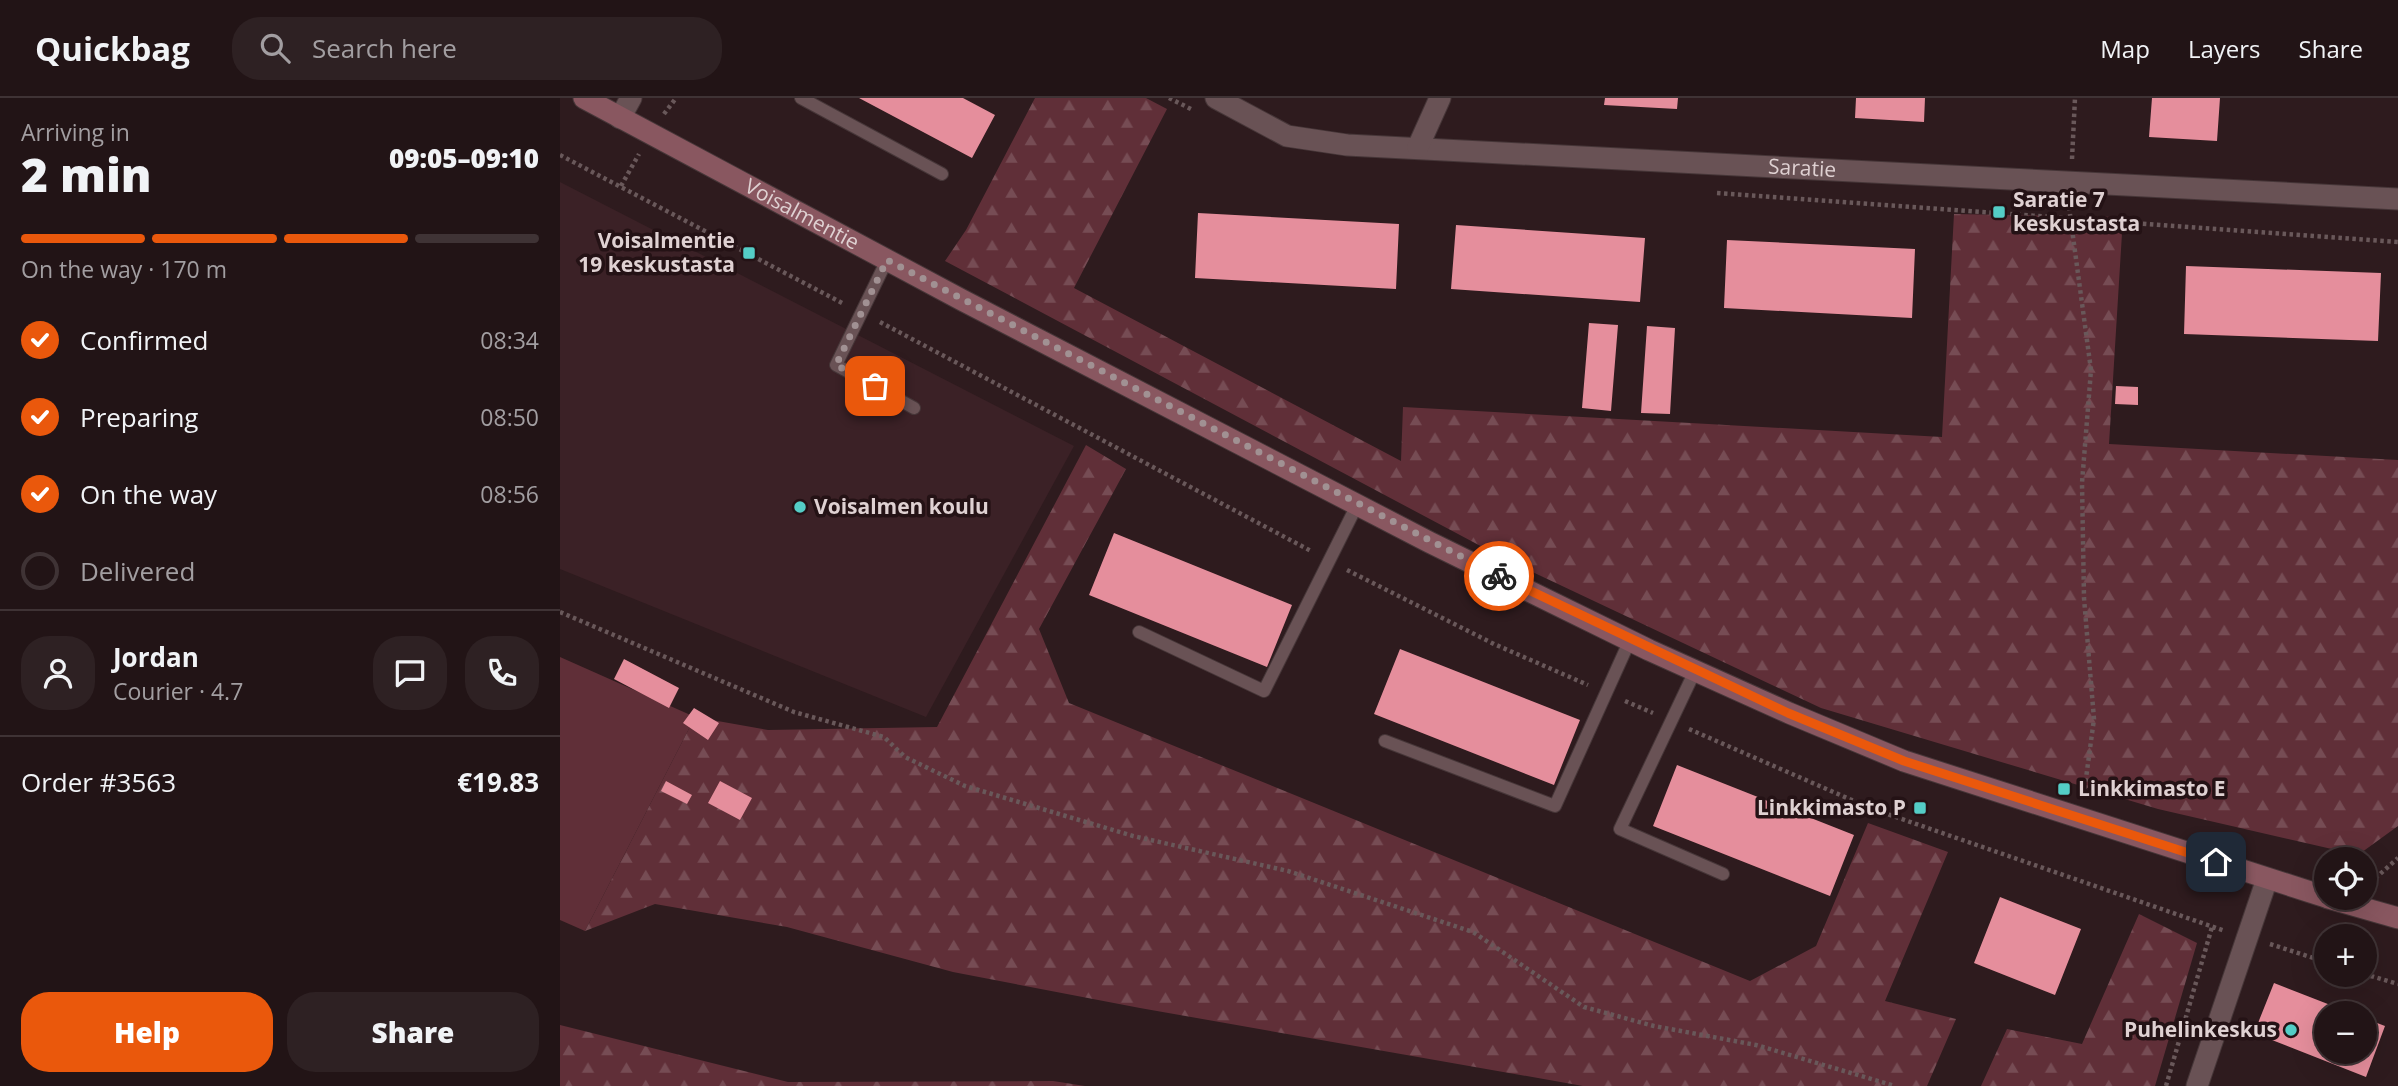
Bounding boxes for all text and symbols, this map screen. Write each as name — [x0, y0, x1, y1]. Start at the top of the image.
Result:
search box — [232, 17, 722, 80]
text: Quickbag — [35, 26, 190, 71]
icon: search — [256, 29, 294, 67]
text: Search here — [312, 30, 457, 66]
text: Map — [2100, 32, 2150, 65]
text: Layers — [2188, 32, 2261, 65]
text: Share — [2299, 32, 2363, 65]
text: Arriving in — [21, 116, 130, 148]
text: 09:05–09:10 — [389, 140, 539, 176]
text: 2 min — [21, 143, 152, 205]
street label: Saratie — [1768, 152, 1837, 183]
street label: Voisalmentie — [740, 171, 865, 256]
place label: Saratie 7 keskustasta — [2013, 185, 2140, 237]
marker: Saratie 7 keskustasta — [1991, 204, 2007, 220]
place label: Voisalmentie 19 keskustasta — [578, 226, 735, 278]
marker: Voisalmentie 19 keskustasta — [741, 245, 757, 261]
text: On the way · 170 m — [21, 253, 227, 285]
icon: check — [21, 321, 59, 359]
text: Confirmed — [80, 322, 208, 358]
text: 08:34 — [480, 324, 539, 356]
pin — [845, 356, 905, 416]
icon: bag — [856, 367, 894, 405]
icon: check — [21, 398, 59, 436]
text: Preparing — [80, 399, 198, 435]
text: 08:50 — [480, 401, 539, 433]
icon: check — [21, 475, 59, 513]
text: On the way — [80, 476, 217, 512]
text: 08:56 — [480, 478, 539, 510]
place label: Voisalmen koulu — [814, 492, 989, 520]
marker: Voisalmen koulu — [792, 499, 808, 515]
courier — [1464, 541, 1534, 611]
text: Delivered — [80, 553, 195, 589]
icon: bike — [1480, 557, 1518, 595]
button: person — [21, 636, 95, 710]
button: chat — [373, 636, 447, 710]
button: phone — [465, 636, 539, 710]
text: Jordan — [113, 639, 199, 675]
text: Courier · 4.7 — [113, 675, 243, 707]
text: Order #3563 — [21, 764, 176, 800]
text: €19.83 — [457, 764, 539, 800]
place label: Linkkimasto E — [2078, 774, 2226, 802]
marker: Linkkimasto E — [2056, 781, 2072, 797]
place label: Linkkimasto P — [1757, 793, 1906, 821]
marker: Linkkimasto P — [1912, 800, 1928, 816]
pin — [2186, 832, 2246, 892]
icon: home — [2197, 843, 2235, 881]
map controls — [2314, 847, 2377, 1064]
button: locate — [2314, 847, 2377, 910]
button: + — [2314, 924, 2377, 987]
button: Help — [21, 992, 273, 1072]
button: Share — [287, 992, 539, 1072]
button: − — [2314, 1001, 2377, 1064]
place label: Puhelinkeskus — [2124, 1015, 2277, 1043]
marker: Puhelinkeskus — [2283, 1022, 2299, 1038]

